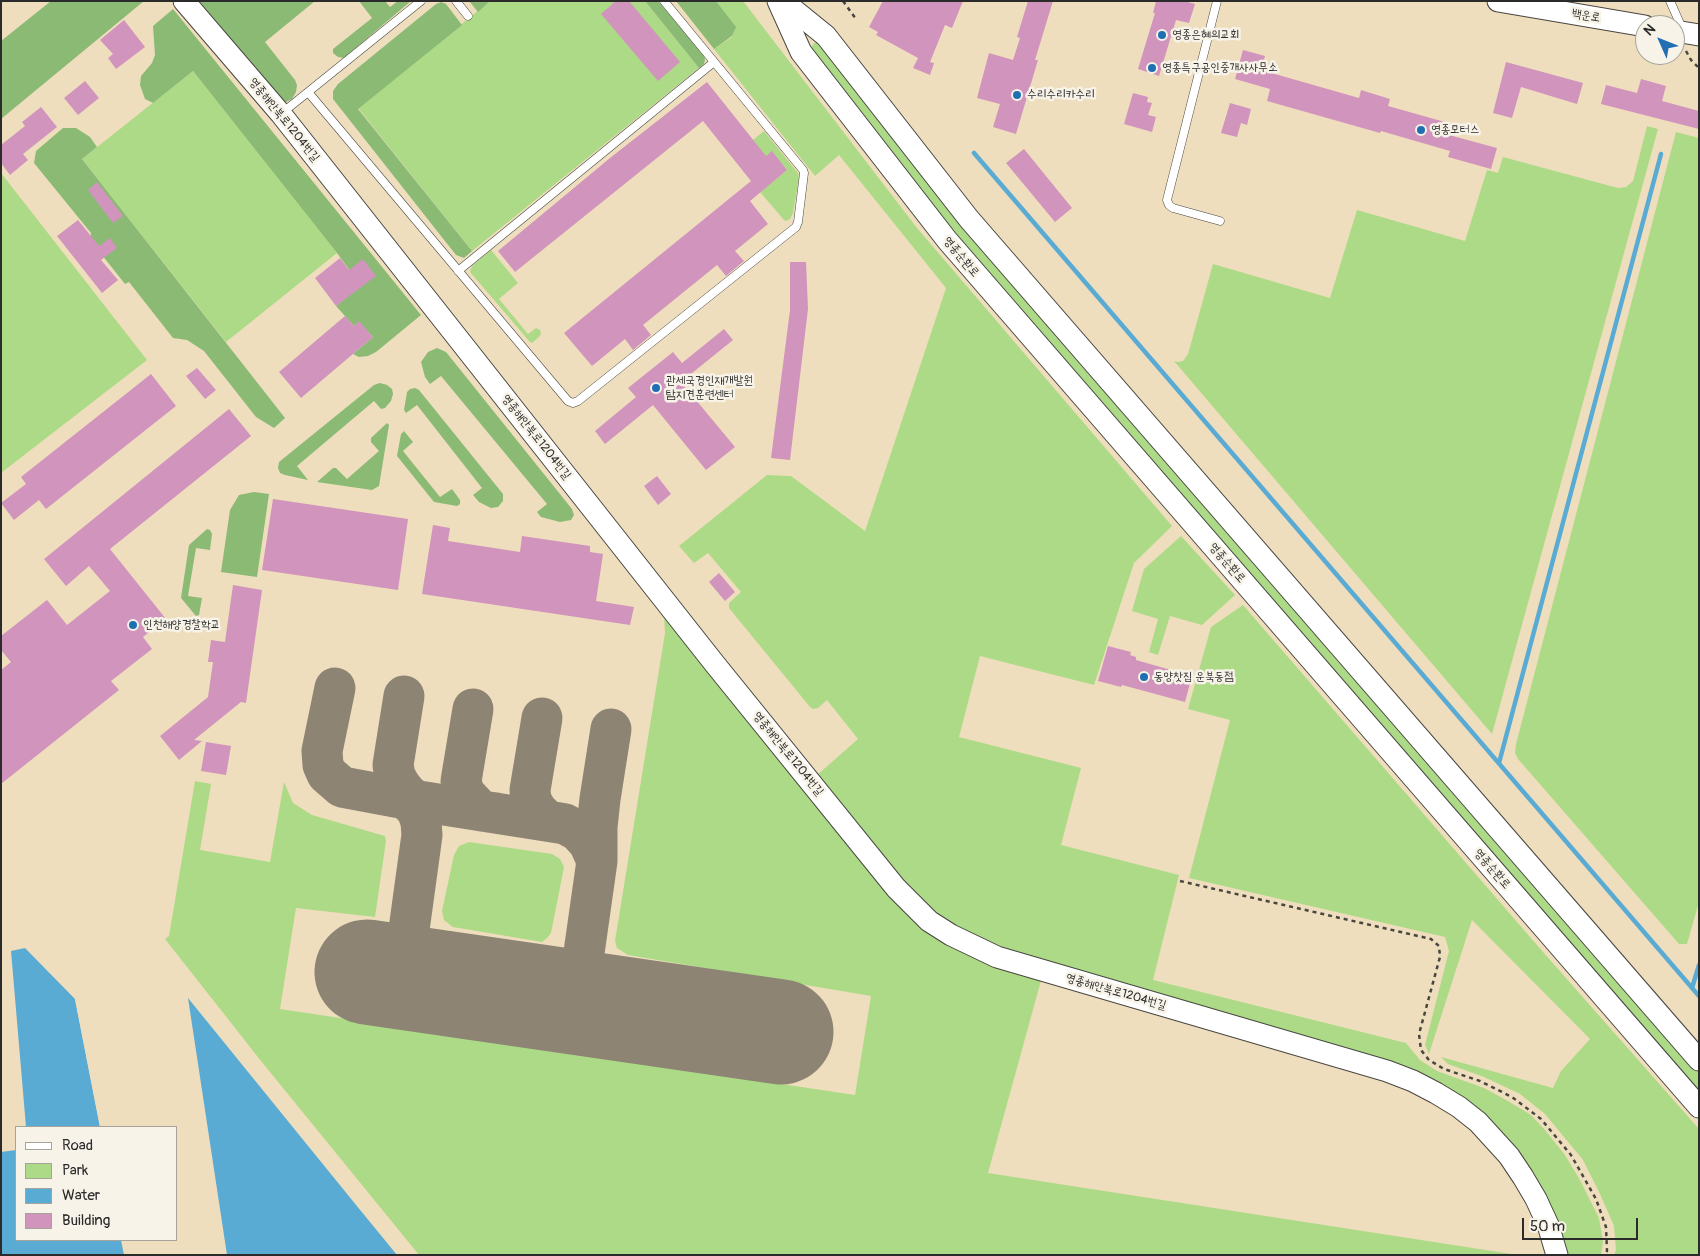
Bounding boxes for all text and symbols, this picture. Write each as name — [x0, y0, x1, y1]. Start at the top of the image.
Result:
street label: 백운로 — [1570, 6, 1602, 26]
north arrow — [1635, 15, 1685, 65]
text: N — [1640, 21, 1659, 39]
place label: 영종은혜의교회 — [1172, 28, 1240, 42]
marker: 영종은혜의교회 — [1156, 29, 1168, 41]
place label: 영종특구공인중개사사무소 — [1162, 61, 1278, 75]
marker: 영종특구공인중개사사무소 — [1146, 62, 1158, 74]
street label: 영종해안북로1204번길 — [246, 75, 322, 165]
place label: 수리수리카수리 — [1027, 88, 1095, 102]
marker: 수리수리카수리 — [1011, 89, 1023, 101]
place label: 영종모터스 — [1431, 123, 1479, 137]
marker: 영종모터스 — [1415, 124, 1427, 136]
street label: 영종순환로 — [940, 234, 982, 280]
place label: 관세국경인재개발원 탐지견훈련센터 — [666, 374, 753, 402]
marker: 관세국경인재개발원 탐지견훈련센터 — [650, 382, 662, 394]
street label: 영종해안북로1204번길 — [498, 392, 574, 482]
street label: 영종순환로 — [1206, 540, 1248, 586]
place label: 인천해양경찰학교 — [143, 618, 220, 632]
marker: 인천해양경찰학교 — [127, 619, 139, 631]
place label: 동양찻집 운북동점 — [1154, 670, 1234, 684]
marker: 동양찻집 운북동점 — [1138, 671, 1150, 683]
street label: 영종해안북로1204번길 — [750, 709, 826, 799]
street label: 영종순환로 — [1471, 846, 1513, 892]
street label: 영종해안북로1204번길 — [1064, 971, 1168, 1013]
legend — [15, 1126, 178, 1241]
text: Road — [62, 1136, 93, 1155]
text: Park — [62, 1161, 88, 1180]
text: Water — [62, 1186, 100, 1205]
scale bar — [1525, 1208, 1641, 1240]
text: Building — [62, 1211, 110, 1230]
text: 50 m — [1530, 1217, 1565, 1236]

